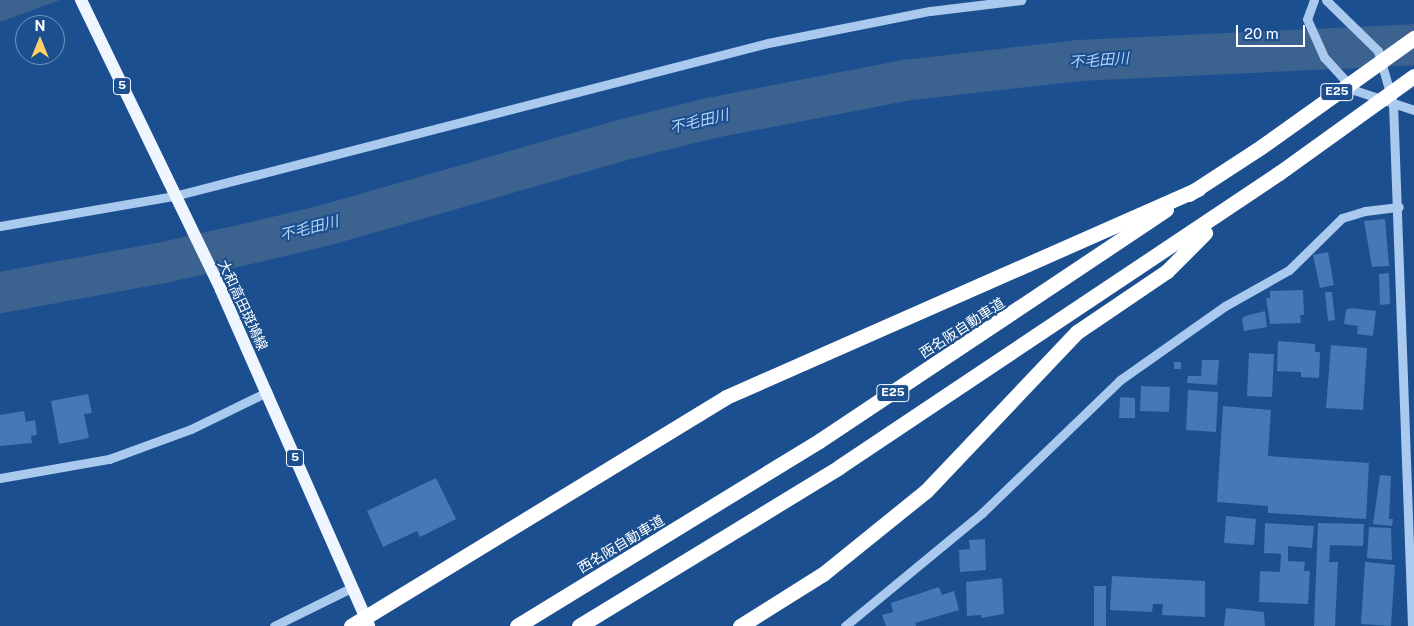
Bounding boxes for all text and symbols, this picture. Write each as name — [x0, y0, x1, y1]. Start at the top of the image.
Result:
north arrow — [15, 15, 65, 65]
scale bar — [1239, 15, 1308, 47]
text: N — [35, 18, 45, 34]
text: 20 m — [1244, 25, 1279, 42]
water label: 不毛田川 — [1068, 49, 1130, 71]
road number: 5 — [112, 76, 132, 95]
road number: E25 — [1320, 82, 1354, 101]
water label: 不毛田川 — [668, 105, 730, 137]
water label: 不毛田川 — [278, 212, 340, 244]
street label: 大和高田斑鳩線 — [215, 257, 271, 353]
street label: 西名阪自動車道 — [916, 294, 1008, 362]
road number: E25 — [876, 383, 910, 402]
road number: 5 — [285, 448, 305, 468]
street label: 西名阪自動車道 — [575, 512, 667, 576]

